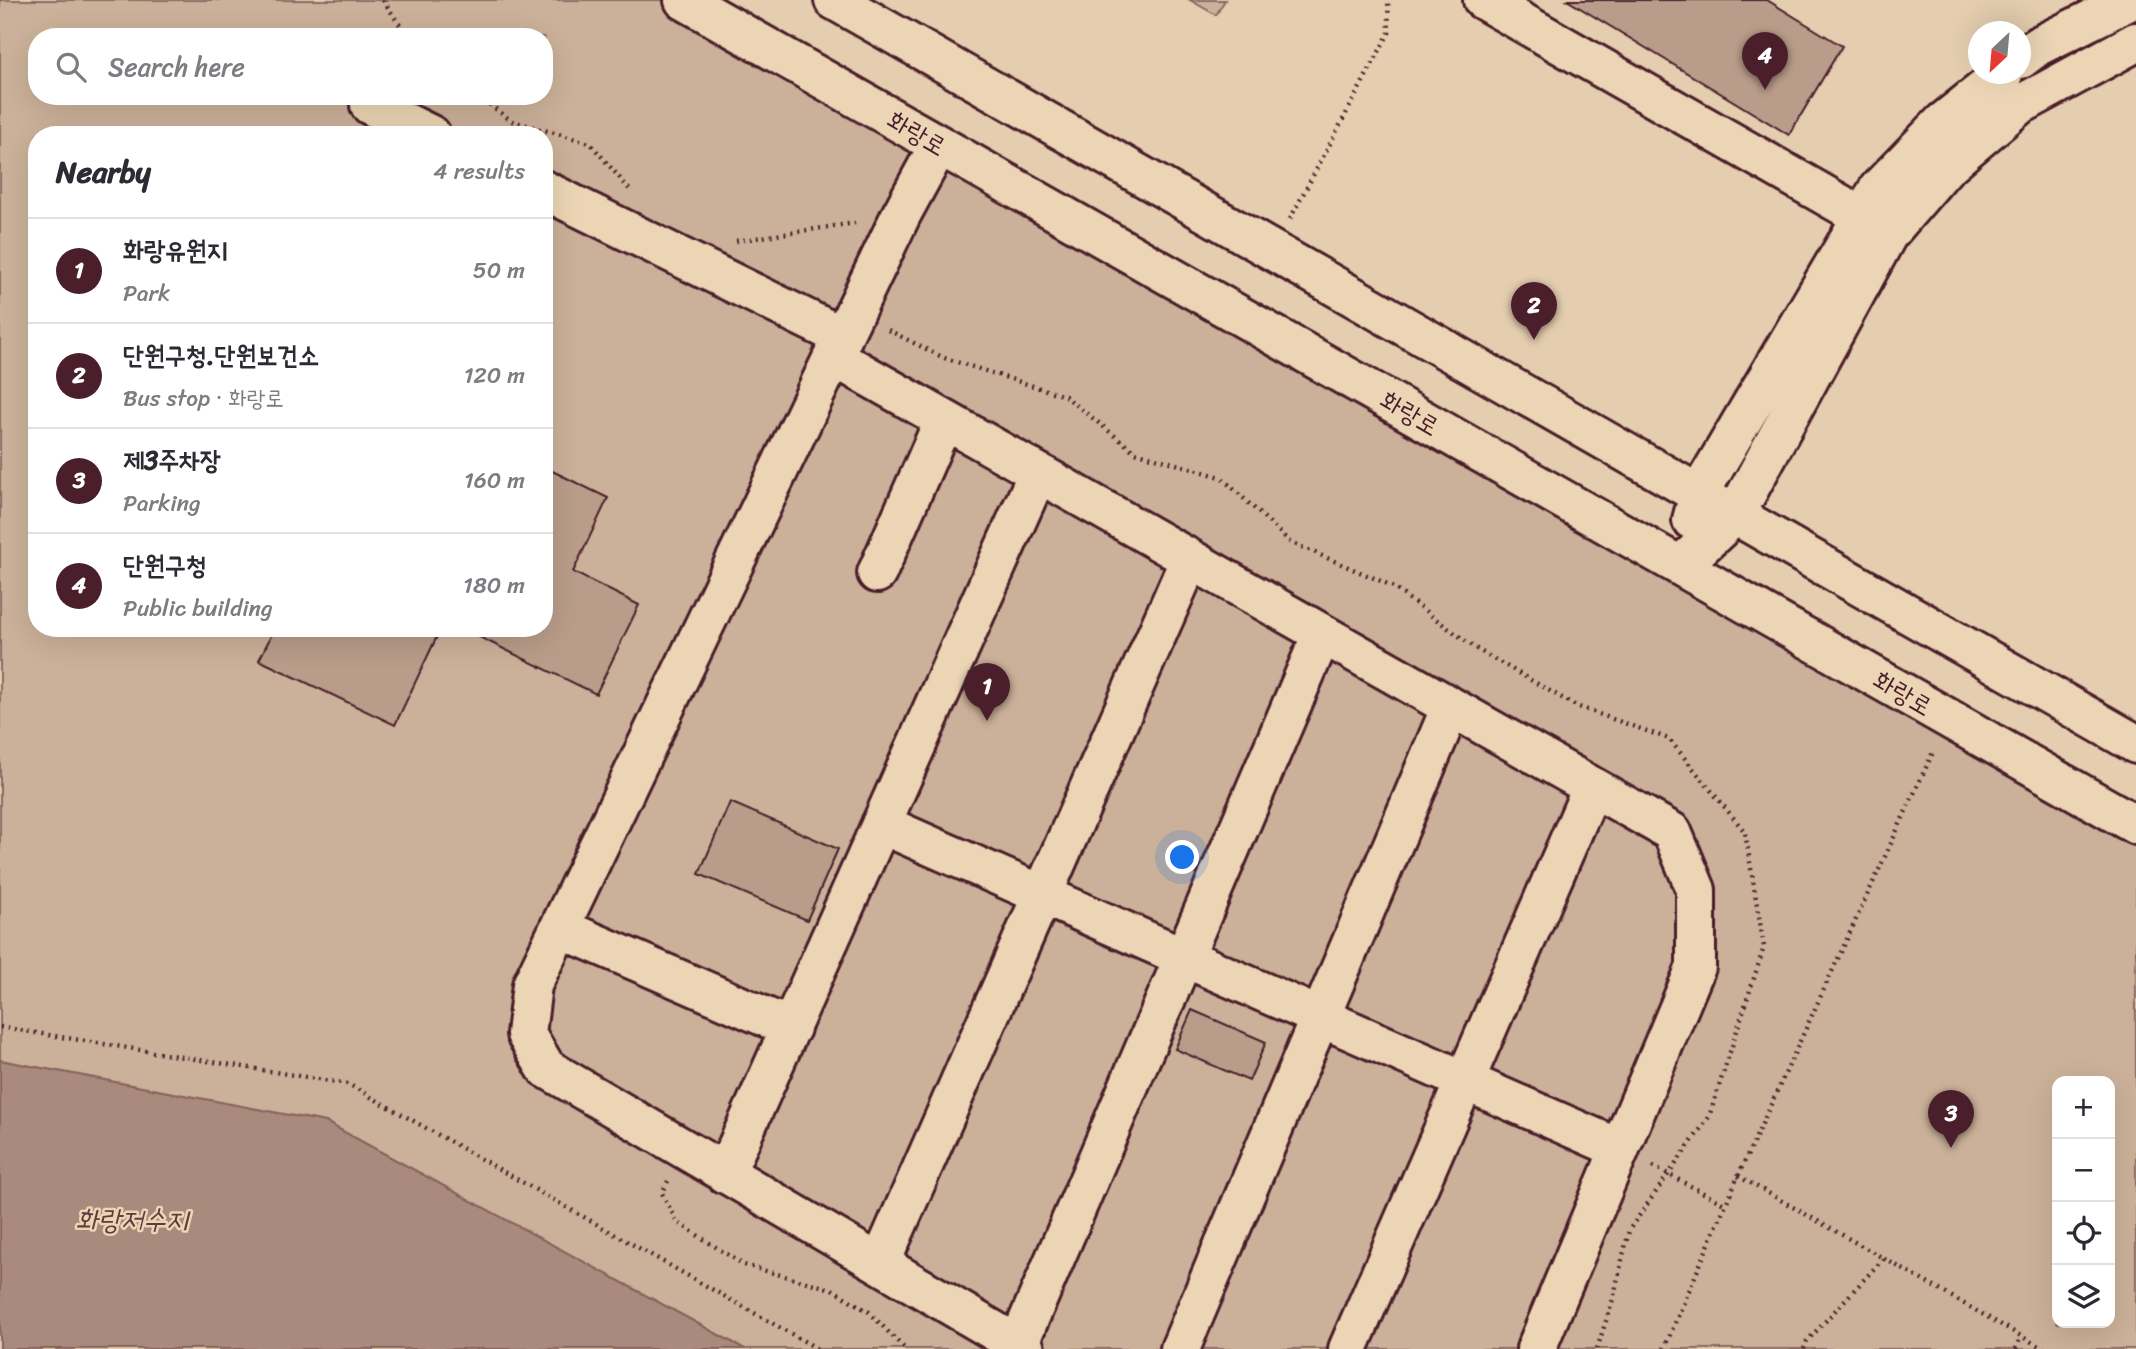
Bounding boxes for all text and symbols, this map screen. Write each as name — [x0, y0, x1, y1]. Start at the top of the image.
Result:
north arrow — [1968, 21, 2031, 84]
search box — [28, 28, 553, 105]
pin: 4 — [1742, 32, 1788, 90]
text: Search here — [108, 44, 245, 90]
icon: search — [52, 48, 90, 86]
street label: 화랑로 — [878, 97, 956, 169]
text: Nearby — [56, 145, 151, 199]
text: 4 results — [433, 151, 525, 192]
text: 화랑유원지 — [123, 227, 228, 273]
text: 1 — [74, 250, 84, 291]
text: 50 m — [473, 250, 525, 291]
text: Park — [123, 273, 170, 314]
pin: 2 — [1511, 282, 1557, 340]
text: 단원구청.단원보건소 — [123, 332, 319, 378]
text: 2 — [72, 355, 86, 396]
text: 120 m — [464, 355, 525, 396]
street label: 화랑로 — [1371, 377, 1449, 449]
text: Bus stop · 화랑로 — [123, 378, 284, 419]
text: 제3주차장 — [123, 437, 221, 483]
text: 3 — [73, 460, 85, 501]
text: 160 m — [464, 460, 525, 501]
text: Parking — [123, 483, 201, 524]
text: 단원구청 — [123, 542, 207, 588]
text: 4 — [72, 565, 86, 606]
text: 180 m — [463, 565, 525, 606]
text: Public building — [123, 588, 273, 629]
street label: 화랑로 — [1864, 657, 1942, 729]
pin: 1 — [964, 663, 1010, 721]
your location — [1165, 840, 1199, 874]
map controls — [2052, 1076, 2115, 1328]
button: + — [2052, 1076, 2115, 1139]
pin: 3 — [1928, 1090, 1974, 1148]
button: − — [2052, 1139, 2115, 1202]
water label: 화랑저수지 — [76, 1195, 191, 1244]
button: locate — [2052, 1202, 2115, 1265]
button: layers — [2052, 1265, 2115, 1328]

